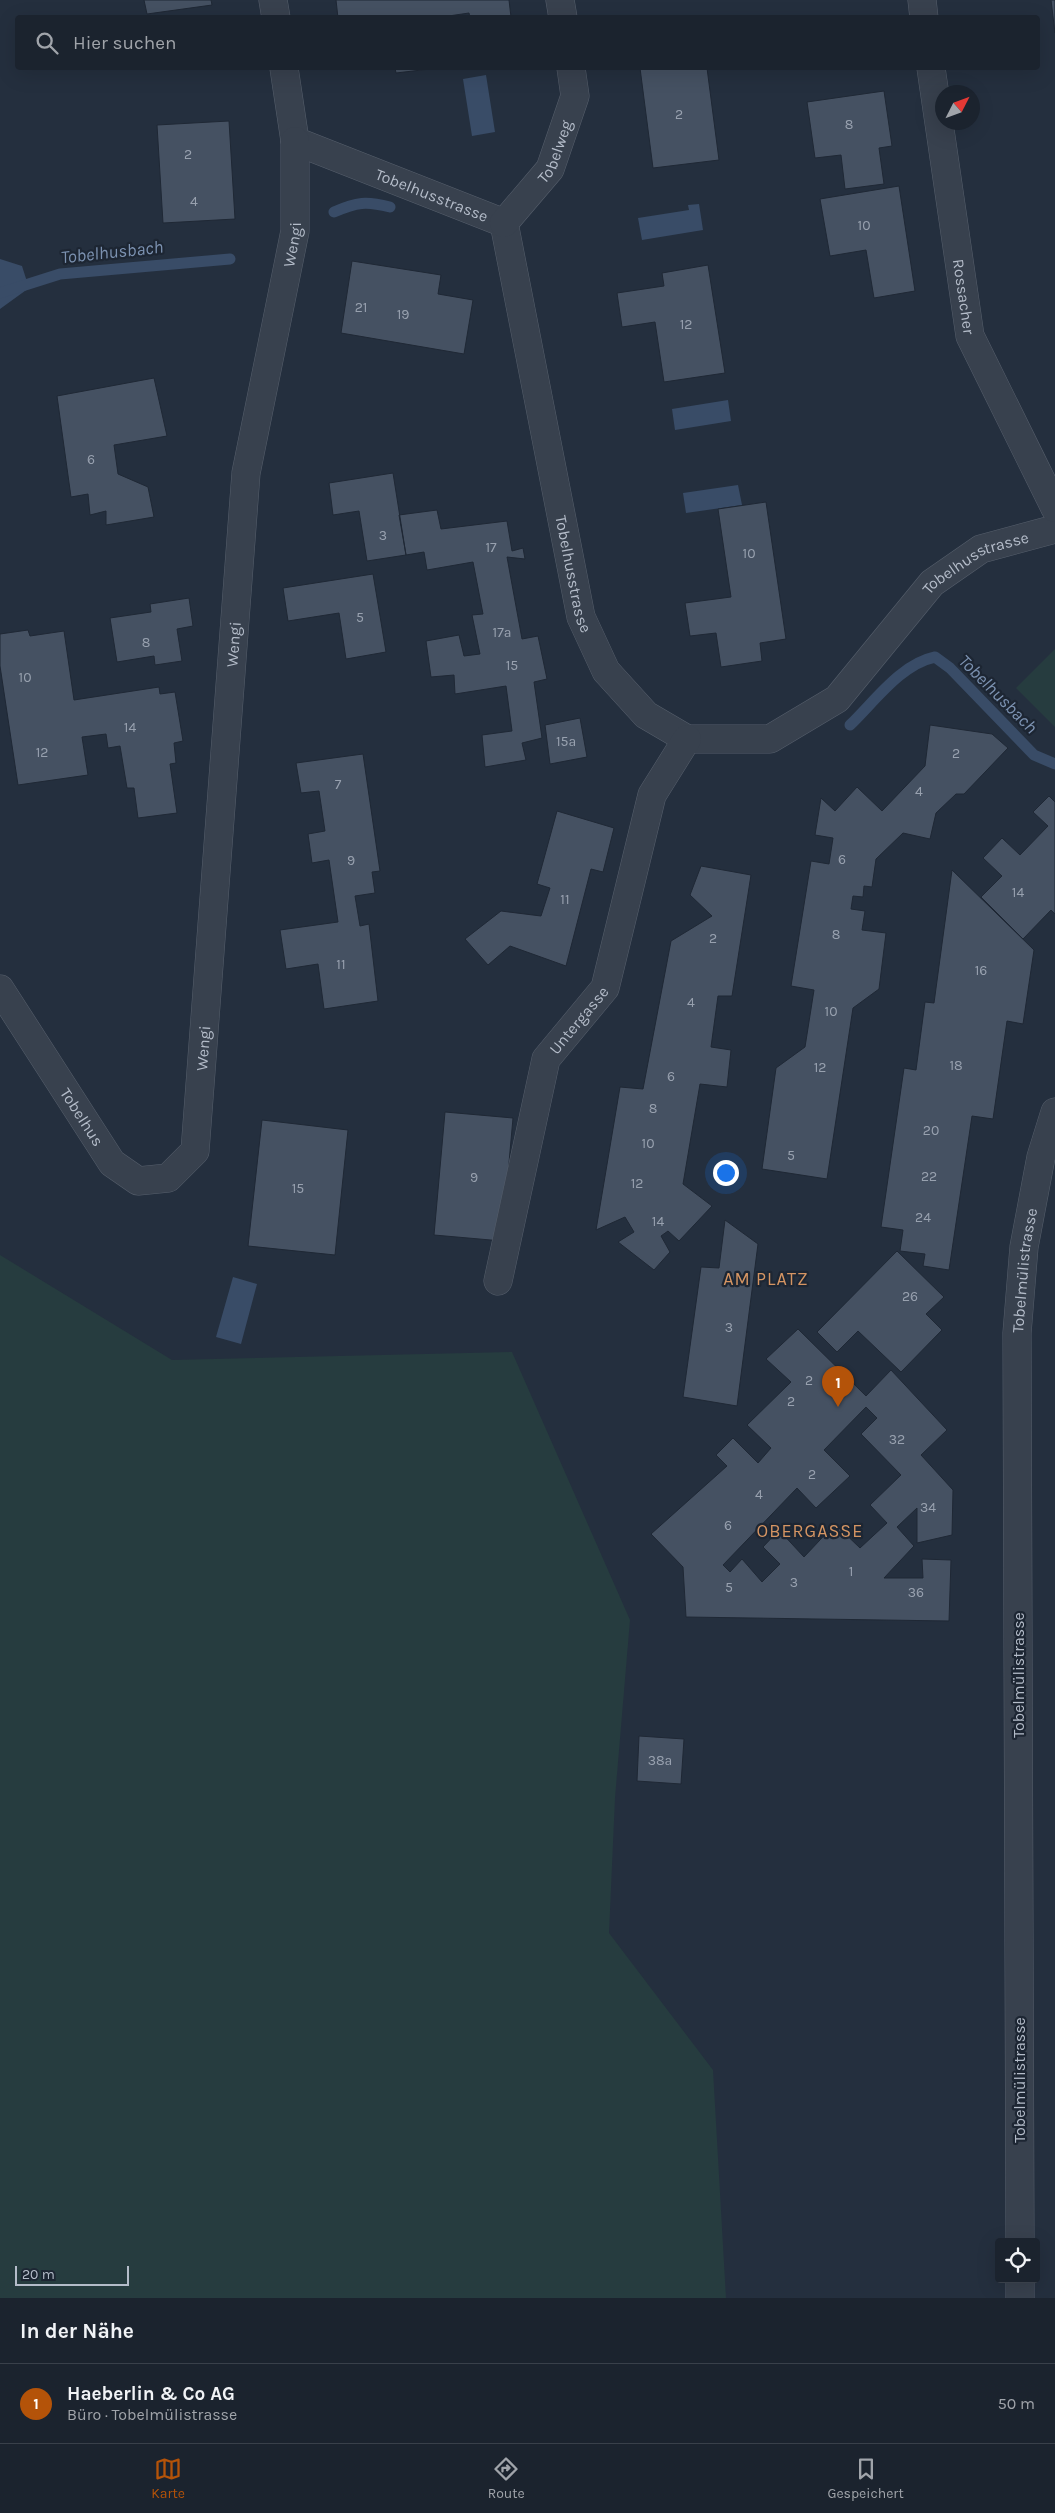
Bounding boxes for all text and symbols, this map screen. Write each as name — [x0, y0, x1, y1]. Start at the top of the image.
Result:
search box — [15, 15, 1040, 70]
icon: search — [33, 29, 61, 57]
text: Hier suchen — [73, 32, 176, 54]
north arrow — [935, 85, 980, 130]
house number: 2 — [675, 106, 683, 123]
house number: 8 — [845, 116, 853, 133]
street label: Tobelweg — [533, 117, 576, 187]
house number: 2 — [184, 146, 192, 163]
street label: Tobelhusstrasse — [373, 164, 491, 225]
house number: 4 — [190, 193, 198, 210]
house number: 10 — [858, 217, 870, 234]
street label: Wengi — [278, 222, 305, 269]
water label: Tobelhusbach — [60, 236, 164, 268]
street label: Rossacher — [949, 258, 979, 336]
house number: 21 — [355, 299, 367, 316]
house number: 19 — [397, 306, 409, 323]
house number: 12 — [680, 316, 692, 333]
house number: 6 — [87, 451, 95, 468]
street label: Tobelhusstrasse — [552, 514, 596, 636]
house number: 3 — [379, 527, 387, 544]
street label: Tobelhusstrasse — [918, 527, 1031, 598]
house number: 17 — [485, 539, 497, 556]
house number: 10 — [743, 545, 755, 562]
house number: 5 — [356, 609, 364, 626]
street label: Wengi — [222, 621, 244, 668]
house number: 17a — [493, 624, 511, 641]
house number: 8 — [142, 634, 150, 651]
water label: Tobelhusbach — [954, 650, 1042, 738]
house number: 15 — [506, 657, 518, 674]
house number: 10 — [19, 669, 31, 686]
house number: 14 — [124, 719, 136, 736]
house number: 15a — [556, 733, 576, 750]
house number: 12 — [36, 744, 48, 761]
house number: 2 — [952, 745, 960, 762]
house number: 7 — [335, 776, 342, 793]
house number: 4 — [915, 783, 923, 800]
house number: 6 — [838, 851, 846, 868]
house number: 9 — [347, 852, 355, 869]
house number: 14 — [1012, 884, 1024, 901]
house number: 11 — [560, 891, 570, 908]
house number: 8 — [832, 926, 840, 943]
house number: 2 — [709, 930, 717, 947]
house number: 11 — [336, 956, 346, 973]
house number: 16 — [975, 962, 987, 979]
street label: Untergasse — [545, 982, 612, 1058]
house number: 4 — [687, 994, 695, 1011]
house number: 10 — [825, 1003, 837, 1020]
street label: Wengi — [192, 1025, 214, 1072]
house number: 18 — [949, 1057, 963, 1074]
house number: 12 — [814, 1059, 826, 1076]
house number: 6 — [667, 1068, 675, 1085]
street label: Tobelhus — [57, 1084, 108, 1149]
house number: 8 — [649, 1100, 657, 1117]
house number: 20 — [923, 1122, 939, 1139]
house number: 10 — [642, 1135, 654, 1152]
house number: 5 — [787, 1147, 795, 1164]
your location — [713, 1160, 739, 1186]
house number: 22 — [921, 1168, 937, 1185]
house number: 9 — [470, 1169, 478, 1186]
house number: 12 — [631, 1175, 643, 1192]
house number: 15 — [292, 1180, 304, 1197]
street label: Tobelmülistrasse — [1008, 1206, 1041, 1334]
house number: 24 — [915, 1209, 931, 1226]
house number: 14 — [652, 1213, 664, 1230]
district label: AM PLATZ — [723, 1268, 809, 1290]
house number: 26 — [902, 1288, 918, 1305]
house number: 3 — [725, 1319, 733, 1336]
pin: 1 — [822, 1366, 854, 1407]
house number: 2 — [805, 1372, 813, 1389]
house number: 2 — [787, 1393, 795, 1410]
house number: 32 — [889, 1431, 905, 1448]
house number: 2 — [808, 1466, 816, 1483]
house number: 4 — [755, 1486, 763, 1503]
house number: 34 — [920, 1499, 936, 1516]
house number: 6 — [724, 1517, 732, 1534]
district label: OBERGASSE — [757, 1520, 863, 1542]
house number: 1 — [849, 1563, 853, 1580]
house number: 3 — [790, 1574, 798, 1591]
house number: 5 — [725, 1579, 733, 1596]
house number: 36 — [908, 1584, 924, 1601]
street label: Tobelmülistrasse — [1009, 1612, 1028, 1738]
house number: 38a — [648, 1752, 672, 1769]
street label: Tobelmülistrasse — [1010, 2017, 1029, 2143]
map controls — [995, 2238, 1040, 2283]
button: locate — [995, 2238, 1040, 2283]
scale bar — [15, 2263, 129, 2286]
text: 20 m — [22, 2266, 55, 2283]
text: In der Nähe — [20, 2319, 134, 2343]
text: Haeberlin & Co AG — [67, 2383, 235, 2405]
text: 1 — [33, 2394, 39, 2413]
text: 50 m — [998, 2394, 1035, 2413]
text: Büro · Tobelmülistrasse — [67, 2405, 237, 2424]
tab: Karte — [151, 2455, 185, 2502]
tab: Route — [488, 2455, 525, 2502]
tab: Gespeichert — [827, 2455, 904, 2502]

